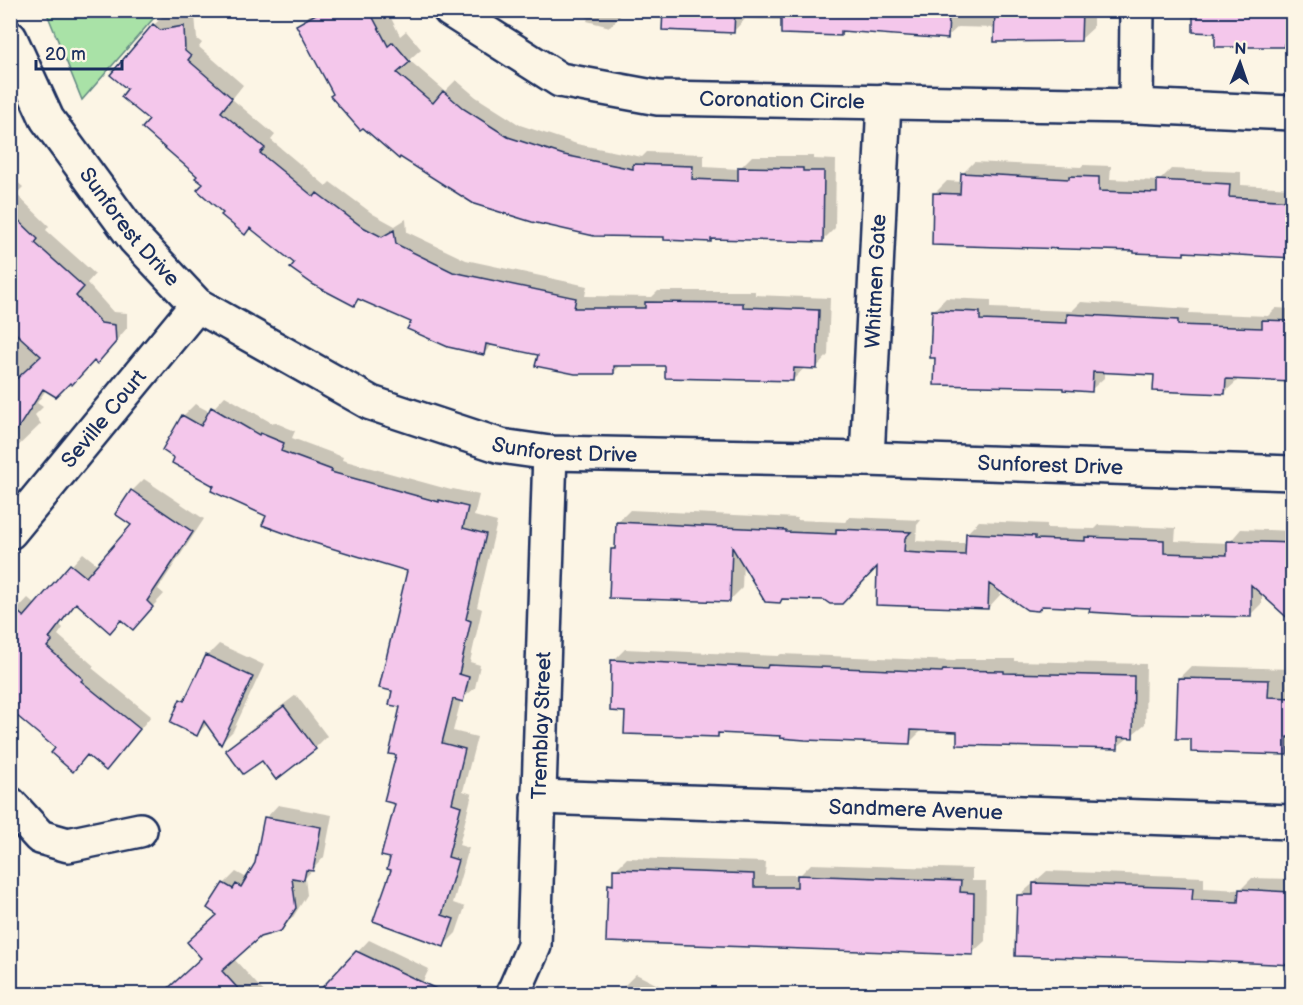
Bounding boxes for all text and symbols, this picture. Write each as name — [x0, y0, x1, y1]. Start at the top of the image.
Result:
scale bar — [36, 33, 122, 71]
north arrow — [1210, 33, 1270, 93]
text: N — [1234, 40, 1247, 59]
text: 20 m — [45, 44, 86, 65]
street label: Coronation Circle — [699, 86, 865, 114]
street label: Sunforest Drive — [74, 163, 185, 291]
street label: Whitmen Gate — [860, 213, 891, 349]
street label: Seville Court — [56, 364, 152, 473]
street label: Sunforest Drive — [489, 431, 638, 467]
street label: Sunforest Drive — [977, 450, 1124, 480]
street label: Tremblay Street — [526, 651, 556, 800]
street label: Sandmere Avenue — [828, 794, 1003, 825]

